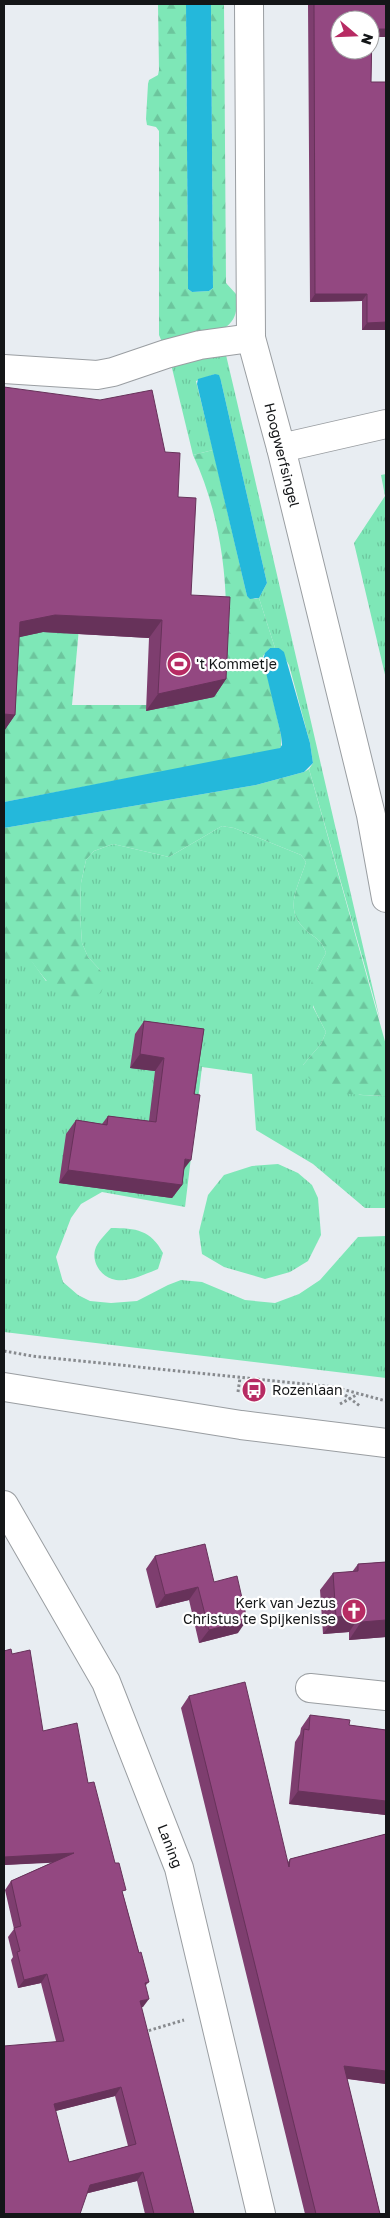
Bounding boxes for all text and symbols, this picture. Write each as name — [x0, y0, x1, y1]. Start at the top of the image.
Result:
north arrow — [330, 10, 380, 60]
text: N — [358, 32, 378, 47]
street label: Hoogwerfsingel — [261, 401, 304, 509]
sports icon: 't Kommetje — [166, 651, 192, 677]
place label: 't Kommetje — [196, 655, 277, 672]
bus stop icon: Rozenlaan — [241, 1377, 267, 1403]
place label: Rozenlaan — [272, 1381, 343, 1398]
place label: Kerk van Jezus Christus te Spijkenisse — [183, 1594, 336, 1627]
church icon: Kerk van Jezus Christus te Spijkenisse — [341, 1598, 367, 1624]
street label: Laning — [154, 1821, 187, 1870]

